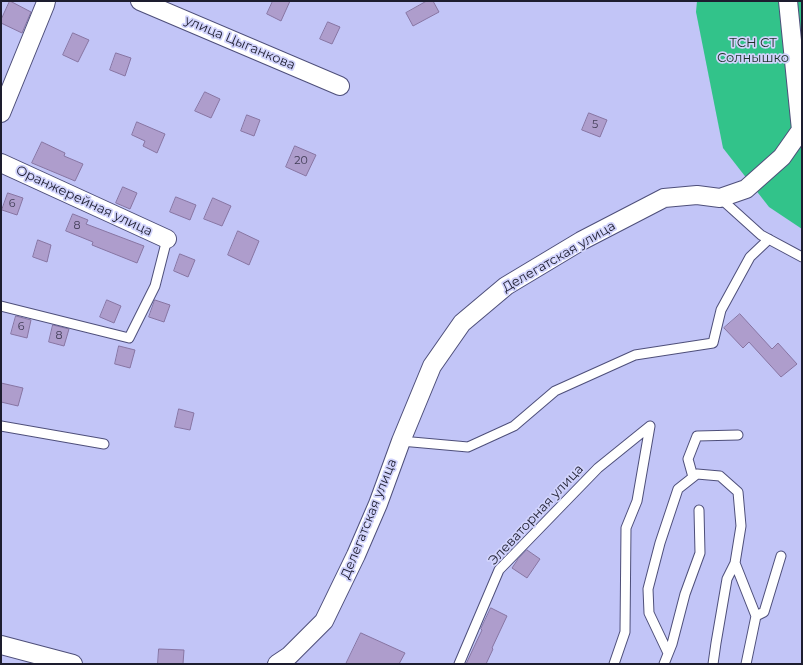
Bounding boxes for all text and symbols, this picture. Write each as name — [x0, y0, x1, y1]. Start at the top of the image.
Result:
street label: улица Цыганкова — [182, 13, 298, 73]
park label: ТСН СТ Солнышко — [717, 35, 789, 66]
house number: 5 — [592, 118, 598, 132]
house number: 20 — [294, 154, 308, 168]
street label: Оранжерейная улица — [13, 162, 155, 240]
house number: 6 — [9, 197, 15, 211]
street label: Делегатская улица — [500, 218, 618, 296]
house number: 8 — [73, 219, 81, 233]
house number: 6 — [18, 320, 24, 334]
house number: 8 — [55, 329, 63, 343]
street label: Делегатская улица — [338, 457, 400, 581]
street label: Элеваторная улица — [485, 461, 587, 569]

